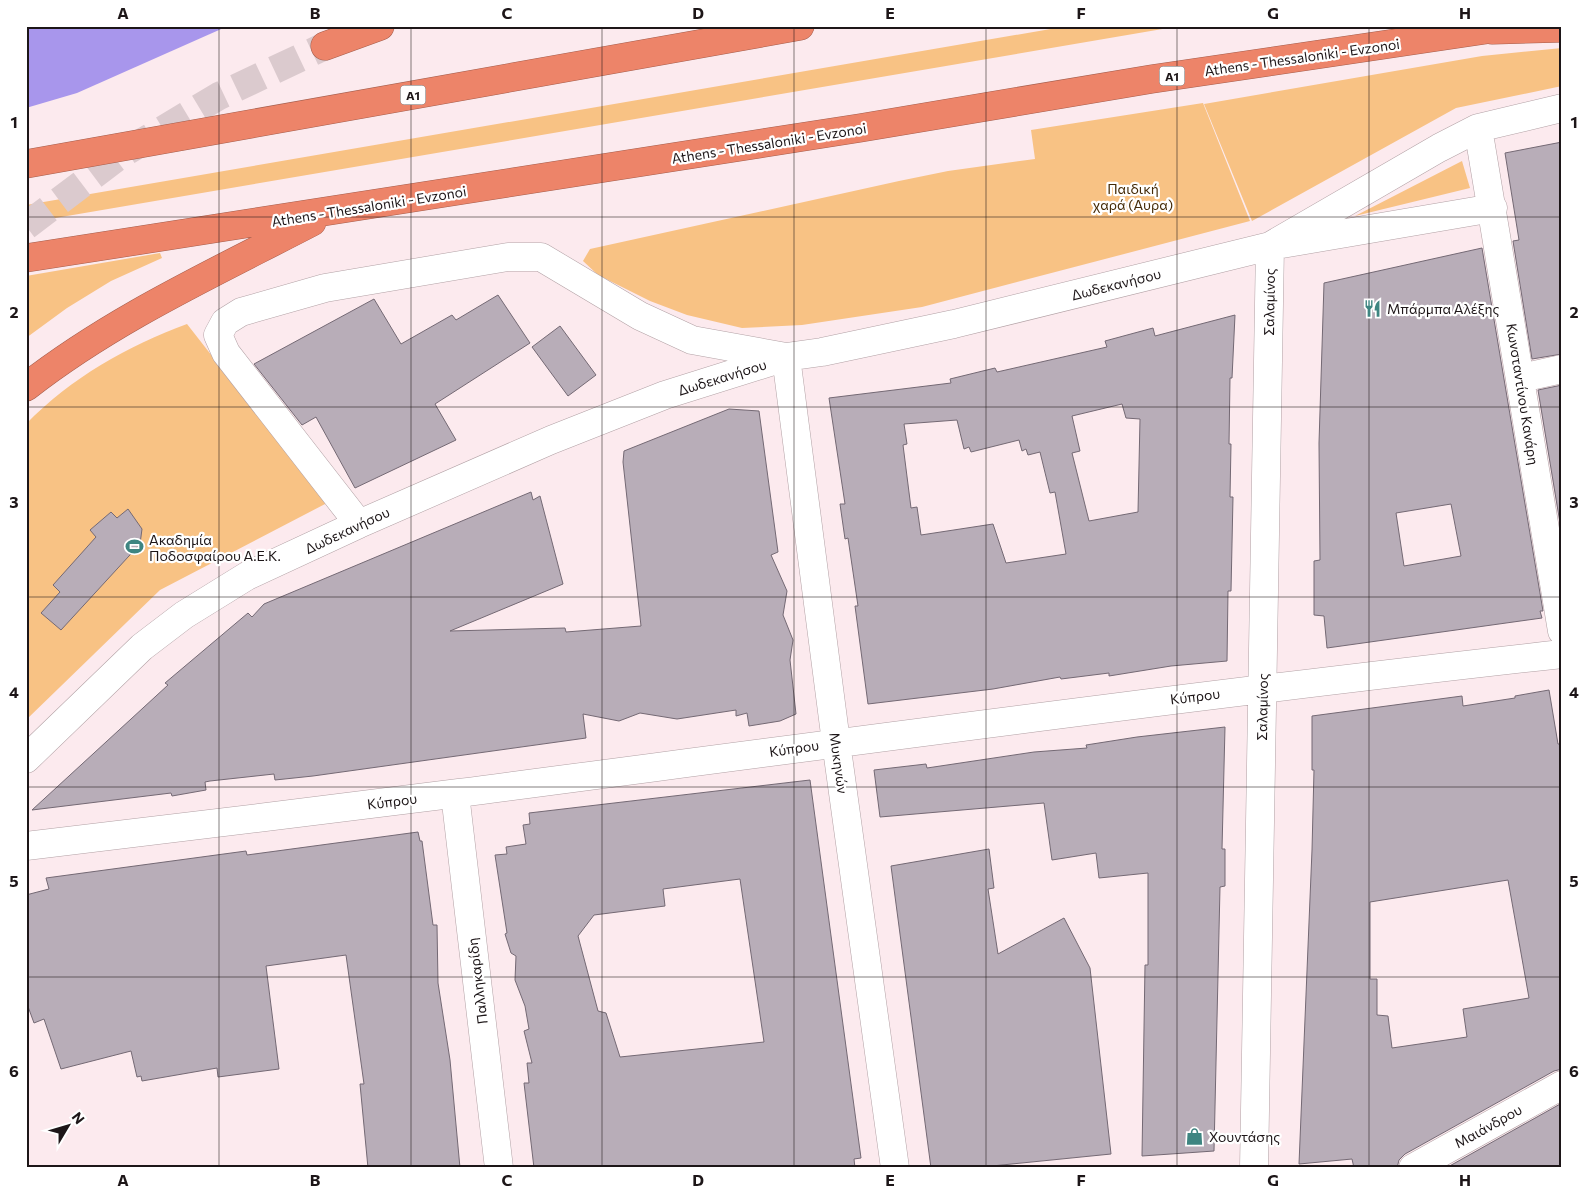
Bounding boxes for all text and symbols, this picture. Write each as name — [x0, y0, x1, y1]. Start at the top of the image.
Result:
text: A — [117, 3, 129, 22]
text: B — [310, 3, 321, 22]
text: C — [502, 3, 513, 22]
text: D — [692, 3, 704, 22]
text: E — [885, 3, 895, 22]
text: F — [1076, 3, 1086, 22]
text: G — [1267, 3, 1279, 22]
text: H — [1459, 3, 1471, 22]
street label: Athens - Thessaloniki - Evzonoi — [1203, 35, 1401, 79]
road number: Α1 — [1160, 66, 1184, 85]
road number: Α1 — [400, 86, 426, 104]
text: 1 — [10, 112, 18, 131]
text: 1 — [1570, 112, 1578, 131]
street label: Athens - Thessaloniki - Evzonoi — [670, 119, 868, 167]
park label: Παιδική χαρά (Αυρα) — [1093, 180, 1173, 213]
street label: Athens - Thessaloniki - Evzonoi — [270, 182, 468, 230]
street label: Δωδεκανήσου — [1069, 265, 1163, 303]
street label: Σαλαμίνος — [1260, 268, 1278, 336]
restaurant icon: Μπάρμπα Αλέξης — [1363, 298, 1383, 318]
place label: Μπάρμπα Αλέξης — [1387, 300, 1500, 317]
text: 2 — [9, 302, 19, 321]
text: 2 — [1569, 302, 1579, 321]
street label: Κωνσταντίνου Κανάρη — [1503, 322, 1543, 466]
street label: Δωδεκανήσου — [676, 355, 769, 399]
text: 3 — [9, 492, 19, 511]
text: 3 — [1569, 492, 1579, 511]
street label: Δωδεκανήσου — [302, 503, 392, 557]
place label: Ακαδημία Ποδοσφαίρου Α.Ε.Κ. — [149, 531, 281, 564]
sports icon: Ακαδημία Ποδοσφαίρου Α.Ε.Κ. — [125, 537, 145, 557]
street label: Σαλαμίνος — [1253, 673, 1271, 741]
text: 4 — [9, 682, 19, 701]
text: 4 — [1569, 682, 1579, 701]
street label: Κύπρου — [1169, 684, 1221, 707]
street label: Μυκηνών — [826, 731, 852, 795]
street label: Κύπρου — [768, 736, 820, 760]
street label: Κύπρου — [366, 789, 418, 812]
text: 5 — [9, 871, 19, 890]
text: 5 — [1569, 871, 1579, 890]
street label: Παλληκαρίδη — [463, 937, 491, 1025]
text: 6 — [9, 1061, 19, 1080]
text: 6 — [1569, 1061, 1579, 1080]
street label: Μαιάνδρου — [1451, 1100, 1525, 1151]
north arrow — [42, 1102, 92, 1152]
text: N — [69, 1108, 89, 1127]
shop icon: Χουντάσης — [1185, 1126, 1205, 1146]
place label: Χουντάσης — [1209, 1128, 1280, 1145]
text: A — [117, 1170, 129, 1189]
text: B — [310, 1170, 321, 1189]
text: C — [502, 1170, 513, 1189]
text: D — [692, 1170, 704, 1189]
text: E — [885, 1170, 895, 1189]
text: F — [1076, 1170, 1086, 1189]
text: G — [1267, 1170, 1279, 1189]
text: H — [1459, 1170, 1471, 1189]

